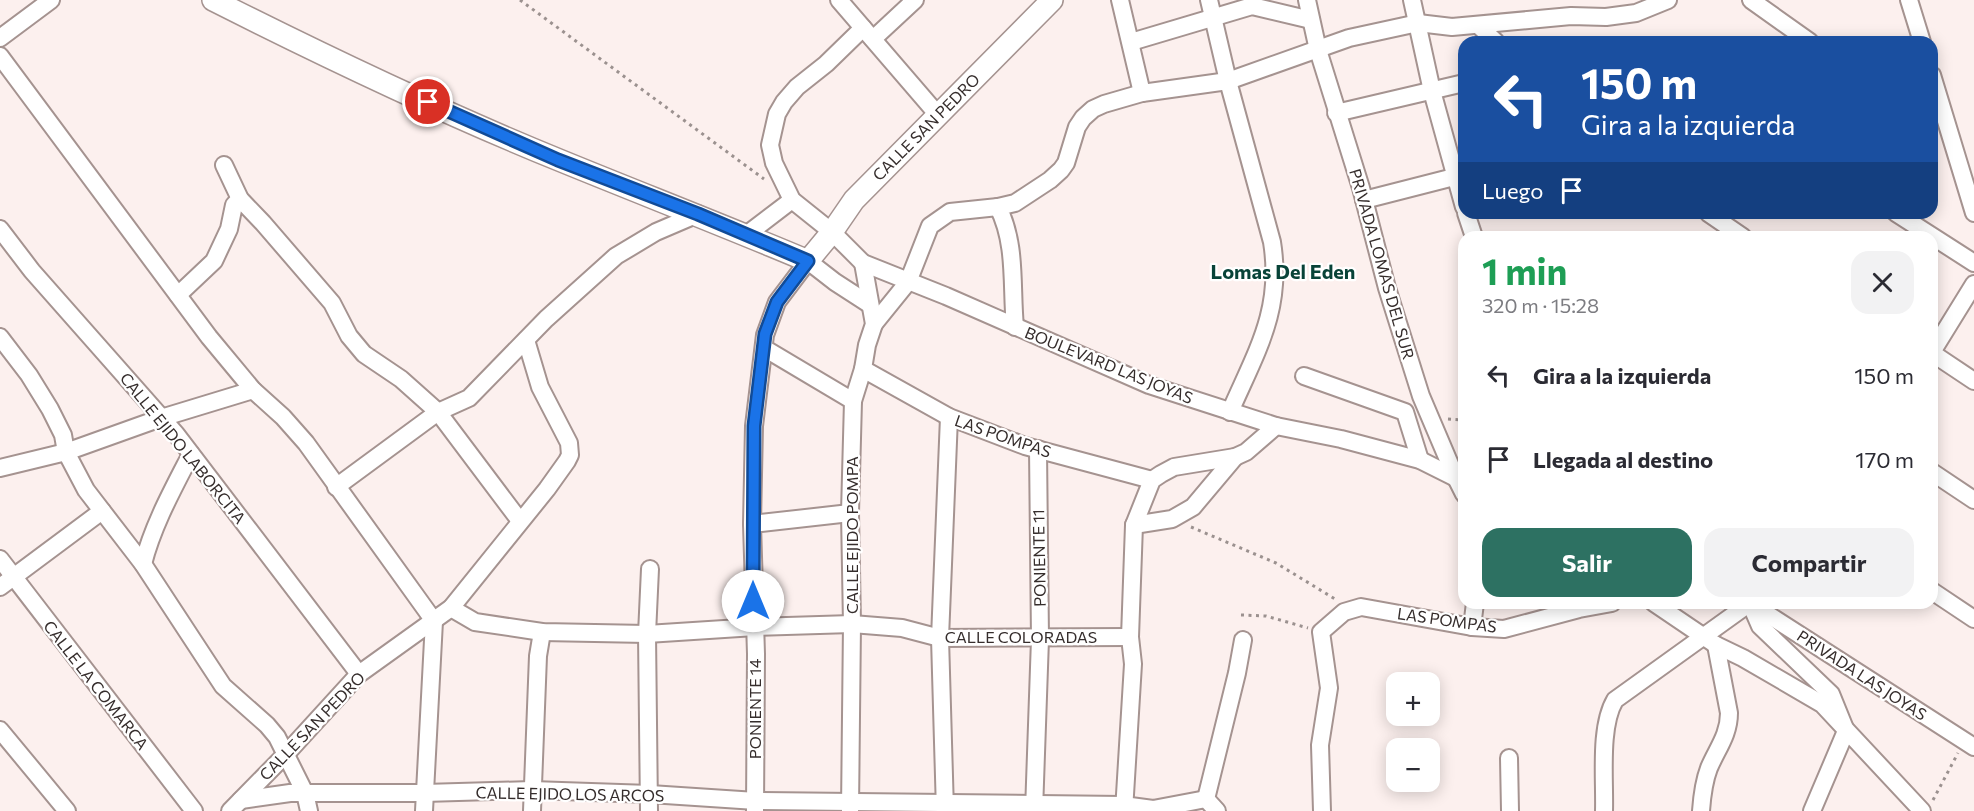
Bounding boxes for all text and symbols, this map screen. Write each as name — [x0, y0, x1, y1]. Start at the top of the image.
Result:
text: 150 m — [1581, 56, 1697, 108]
icon: left — [1482, 60, 1560, 138]
street label: CALLE SAN PEDRO — [868, 69, 983, 184]
pin — [402, 76, 453, 127]
icon: arrive — [411, 85, 444, 118]
text: Gira a la izquierda — [1581, 108, 1795, 141]
street label: PRIVADA LOMAS DEL SUR — [1346, 166, 1419, 362]
icon: arrive — [1555, 174, 1588, 207]
text: Luego — [1482, 177, 1543, 204]
text: 1 min — [1482, 248, 1567, 292]
button: close — [1851, 251, 1914, 314]
district label: Lomas Del Eden — [1211, 259, 1355, 283]
text: 320 m · 15:28 — [1482, 293, 1599, 317]
street label: BOULEVARD LAS JOYAS — [1022, 322, 1196, 407]
icon: left — [1482, 359, 1515, 392]
text: Gira a la izquierda — [1533, 362, 1711, 389]
text: 150 m — [1854, 362, 1914, 389]
street label: CALLE EJIDO LABORCITA — [117, 368, 250, 527]
street label: LAS POMPAS — [953, 410, 1054, 461]
icon: arrive — [1482, 443, 1515, 476]
text: Llegada al destino — [1533, 446, 1713, 473]
text: 170 m — [1855, 446, 1914, 473]
street label: CALLE EJIDO POMPA — [842, 456, 861, 614]
street label: PONIENTE 11 — [1028, 509, 1049, 607]
button: Salir — [1482, 528, 1692, 597]
button: Compartir — [1704, 528, 1914, 597]
position arrow — [721, 569, 785, 633]
street label: LAS POMPAS — [1396, 603, 1498, 636]
street label: CALLE LA COMARCA — [40, 616, 153, 753]
street label: PRIVADA LAS JOYAS — [1794, 626, 1931, 724]
street label: CALLE COLORADAS — [945, 627, 1097, 646]
street label: PONIENTE 14 — [745, 658, 764, 759]
street label: CALLE SAN PEDRO — [255, 668, 368, 784]
map controls — [1386, 672, 1440, 792]
button: + — [1386, 672, 1440, 726]
button: − — [1386, 738, 1440, 792]
street label: CALLE EJIDO LOS ARCOS — [475, 782, 665, 805]

